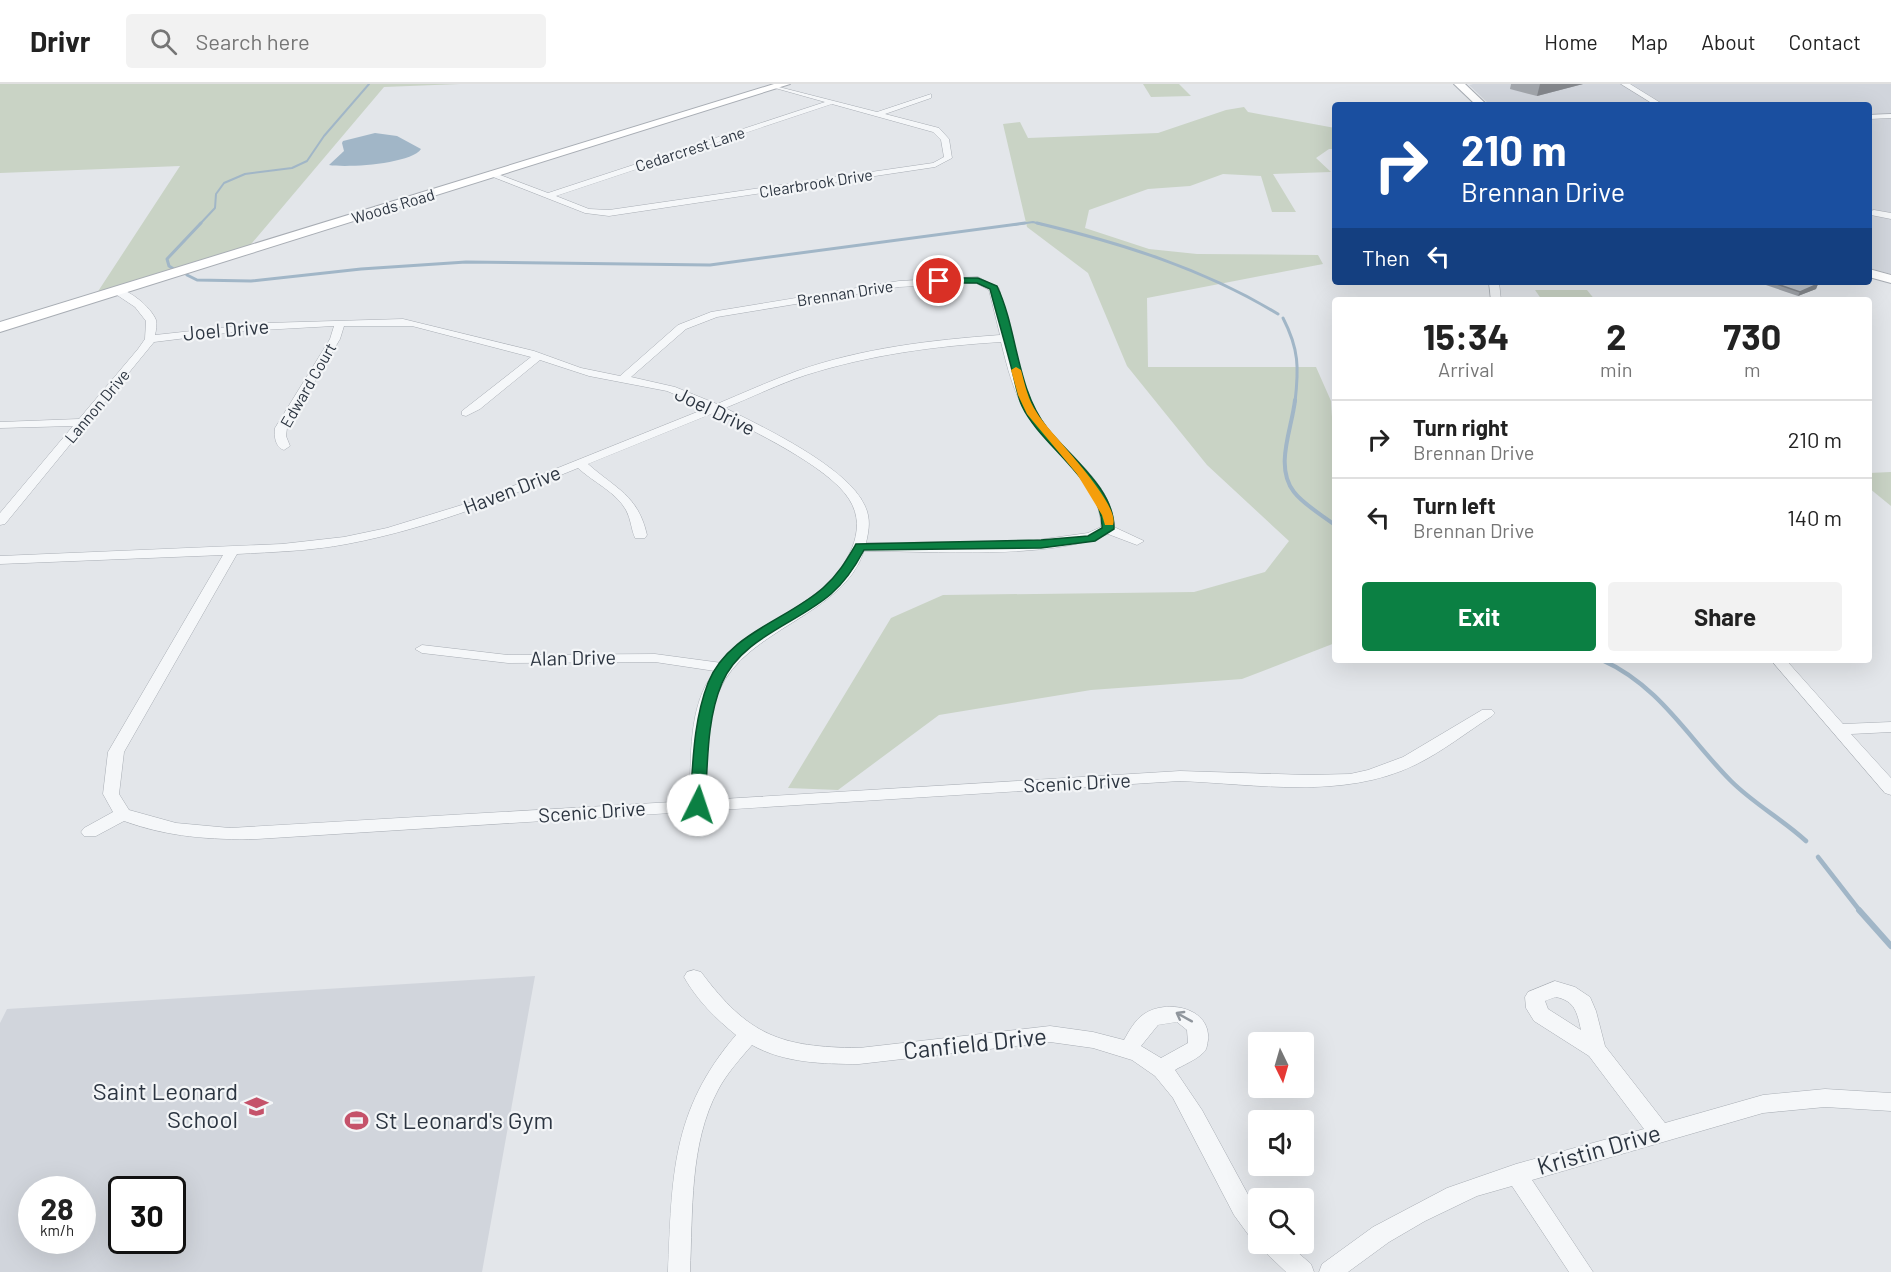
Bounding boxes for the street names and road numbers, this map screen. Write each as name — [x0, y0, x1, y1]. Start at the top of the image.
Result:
street label: Cedarcrest Lane — [633, 122, 747, 175]
street label: Clearbrook Drive — [758, 164, 874, 201]
street label: Woods Road — [349, 184, 437, 227]
street label: Brennan Drive — [795, 276, 894, 309]
street label: Joel Drive — [182, 313, 270, 345]
street label: Edward Court — [276, 339, 339, 430]
street label: Lannon Drive — [60, 365, 133, 446]
street label: Joel Drive — [671, 380, 759, 440]
street label: Haven Drive — [460, 460, 564, 519]
street label: Alan Drive — [530, 644, 616, 670]
street label: Scenic Drive — [1023, 767, 1131, 797]
street label: Scenic Drive — [537, 795, 646, 827]
street label: Canfield Drive — [902, 1021, 1048, 1064]
street label: Kristin Drive — [1533, 1117, 1664, 1180]

